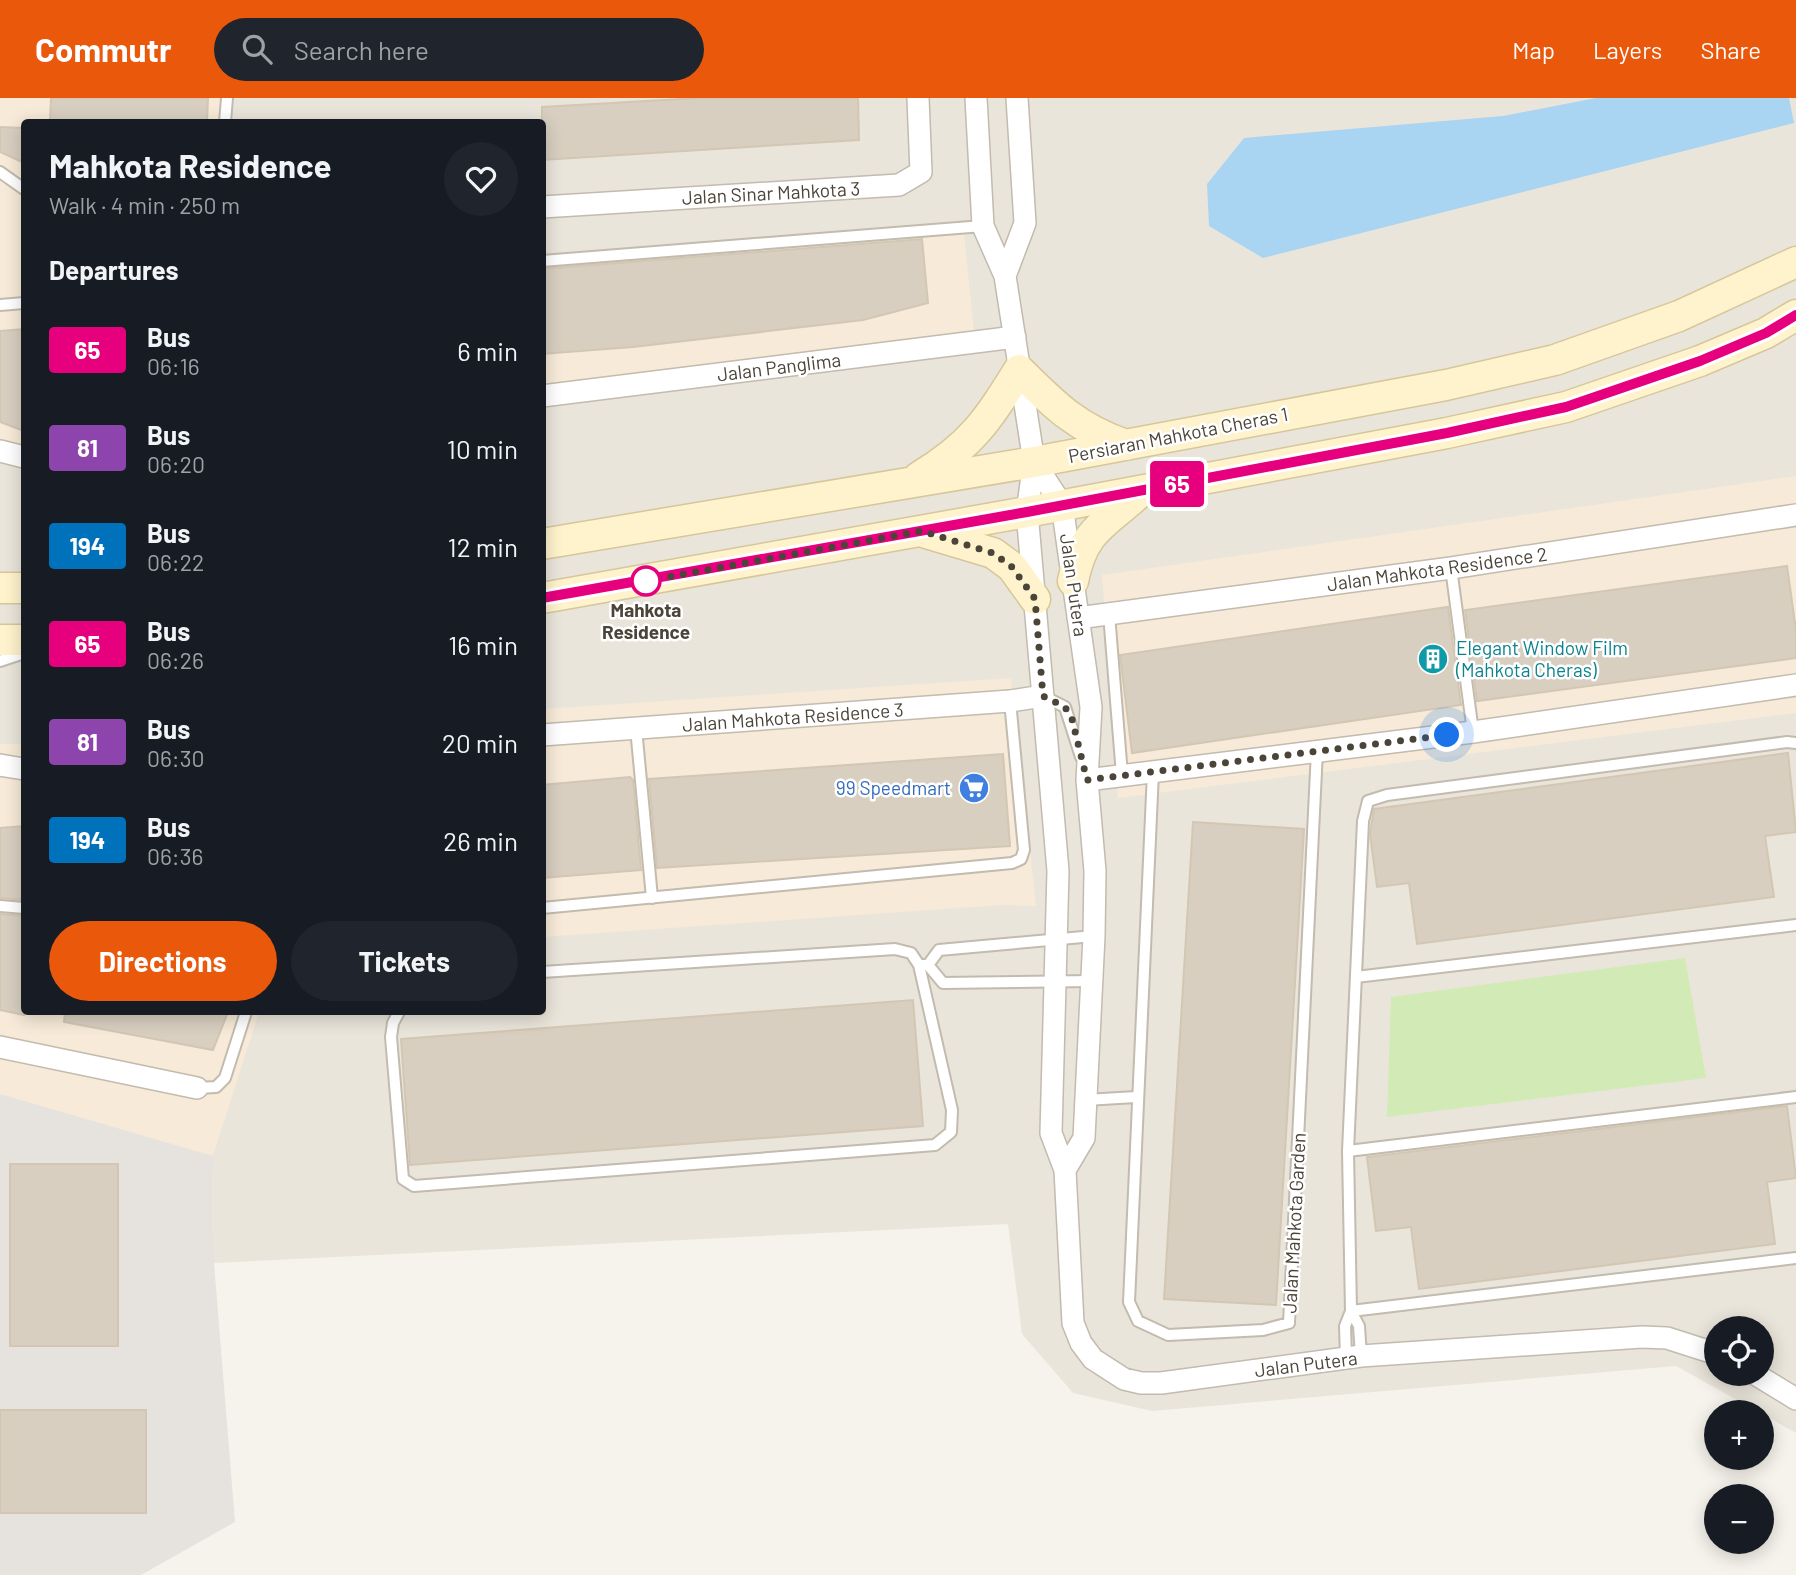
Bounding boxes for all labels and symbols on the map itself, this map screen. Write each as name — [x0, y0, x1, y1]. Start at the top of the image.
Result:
street label: Jalan Sinar Mahkota 3 — [681, 176, 861, 209]
street label: Jalan Panglima — [716, 347, 842, 386]
street label: Persiaran Mahkota Cheras 1 — [1066, 402, 1290, 467]
line badge: 65 — [1146, 461, 1208, 507]
street label: Jalan Putera — [1056, 532, 1093, 638]
street label: Jalan Mahkota Residence 2 — [1325, 542, 1549, 595]
marker: Mahkota Residence — [631, 566, 661, 596]
place label: Mahkota Residence — [602, 598, 690, 643]
place label: Elegant Window Film (Mahkota Cheras) — [1455, 636, 1628, 681]
building icon: Elegant Window Film (Mahkota Cheras) — [1416, 642, 1450, 676]
street label: Jalan Mahkota Residence 3 — [682, 697, 904, 736]
your location — [1429, 717, 1464, 752]
supermarket icon: 99 Speedmart — [957, 771, 991, 805]
place label: 99 Speedmart — [836, 776, 951, 799]
street label: Jalan Mahkota Garden — [1277, 1132, 1310, 1314]
street label: Jalan Putera — [1253, 1346, 1359, 1381]

